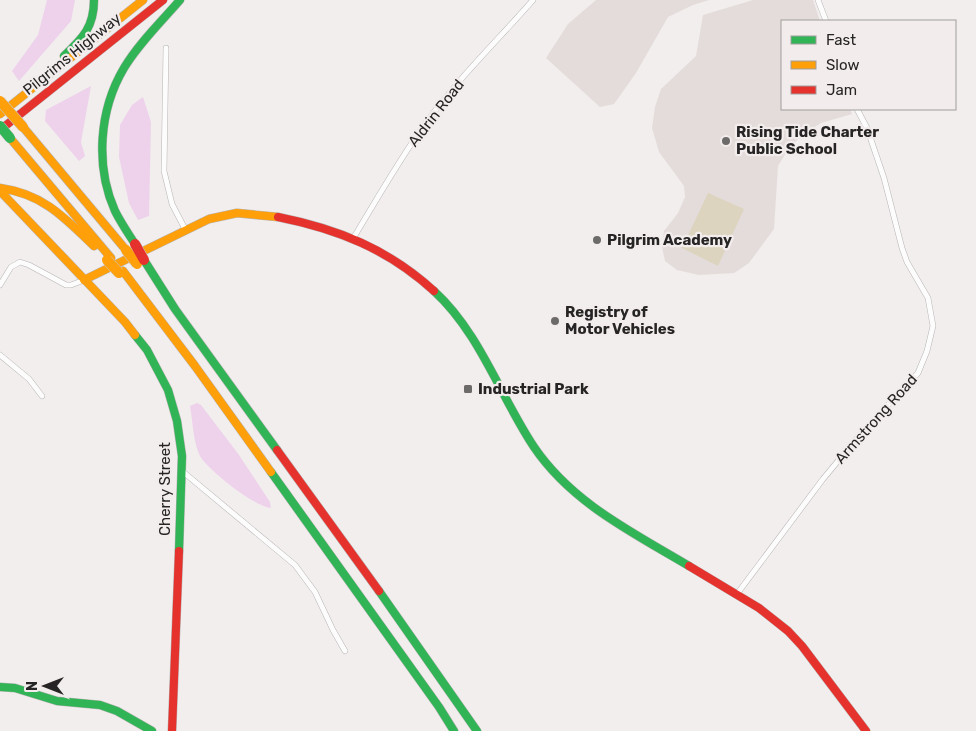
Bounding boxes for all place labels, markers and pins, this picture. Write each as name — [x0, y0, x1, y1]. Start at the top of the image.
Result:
place label: Rising Tide Charter Public School — [736, 123, 879, 158]
marker: Rising Tide Charter Public School — [720, 135, 732, 147]
place label: Pilgrim Academy — [607, 231, 732, 249]
marker: Pilgrim Academy — [591, 234, 603, 246]
place label: Registry of Motor Vehicles — [565, 303, 675, 338]
marker: Registry of Motor Vehicles — [549, 315, 561, 327]
place label: Industrial Park — [478, 380, 589, 398]
marker: Industrial Park — [462, 383, 474, 395]

